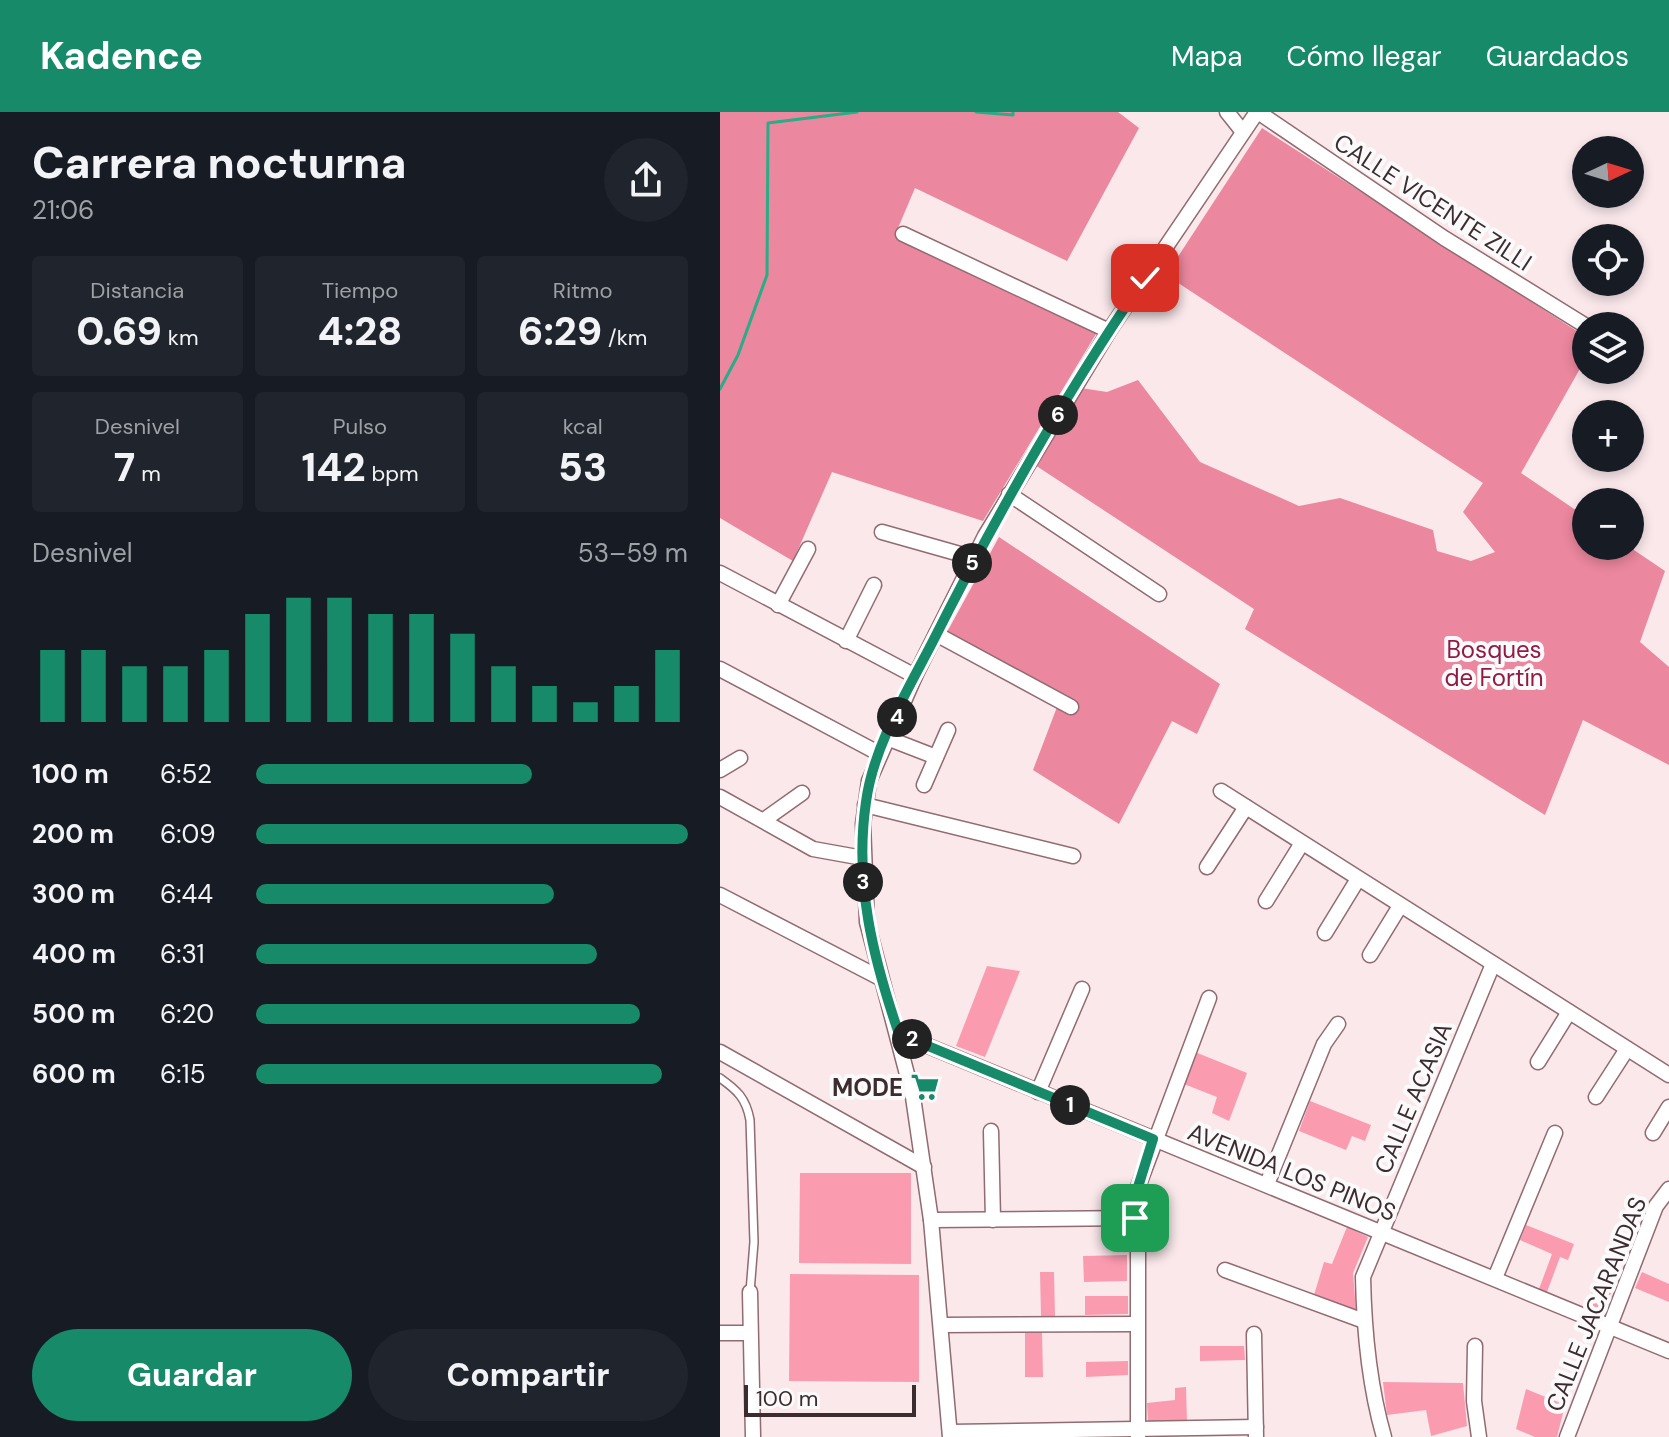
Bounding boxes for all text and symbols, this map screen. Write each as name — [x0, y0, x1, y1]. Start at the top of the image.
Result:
text: Kadence — [40, 31, 203, 81]
text: Mapa — [1171, 38, 1242, 75]
text: Cómo llegar — [1286, 38, 1442, 75]
text: Guardados — [1486, 38, 1629, 75]
street label: CALLE VICENTE ZILLI — [1328, 126, 1538, 278]
text: Carrera nocturna — [32, 134, 406, 192]
north arrow — [1572, 136, 1644, 208]
map controls — [1572, 136, 1644, 560]
button: share — [604, 138, 688, 222]
text: 21:06 — [32, 193, 94, 227]
button: locate — [1572, 224, 1644, 296]
pin — [1111, 244, 1179, 312]
icon: check — [1123, 256, 1167, 300]
text: Distancia — [90, 276, 184, 305]
text: Tiempo — [322, 276, 398, 305]
text: Ritmo — [553, 276, 612, 305]
text: 0.69 — [76, 305, 162, 357]
text: 4:28 — [318, 305, 402, 357]
text: 6:29 — [518, 305, 602, 357]
button: layers — [1572, 312, 1644, 384]
text: km — [162, 323, 198, 352]
text: /km — [602, 323, 647, 352]
pin: 6 — [1038, 395, 1078, 435]
text: 6 — [1051, 400, 1065, 429]
button: + — [1572, 400, 1644, 472]
text: Desnivel — [95, 412, 180, 441]
text: Pulso — [333, 412, 387, 441]
text: kcal — [563, 412, 603, 441]
text: 7 — [114, 441, 135, 493]
text: 142 — [301, 441, 366, 493]
text: 53 — [558, 441, 607, 493]
text: m — [135, 459, 161, 488]
text: bpm — [366, 459, 419, 488]
button: − — [1572, 488, 1644, 560]
text: Desnivel — [32, 536, 133, 570]
text: 53–59 m — [578, 536, 688, 570]
pin: 5 — [952, 543, 992, 583]
text: 5 — [965, 548, 979, 577]
park label: Bosques de Fortín — [1444, 634, 1544, 693]
pin: 4 — [877, 697, 917, 737]
text: 4 — [890, 702, 904, 731]
text: 100 m — [32, 757, 109, 791]
text: 6:52 — [160, 757, 212, 791]
text: 200 m — [32, 817, 114, 851]
text: 6:09 — [160, 817, 216, 851]
pin: 3 — [843, 862, 883, 902]
text: 3 — [856, 867, 870, 896]
text: 300 m — [32, 877, 115, 911]
text: 6:44 — [160, 877, 213, 911]
text: 400 m — [32, 937, 116, 971]
text: 6:31 — [160, 937, 205, 971]
text: 500 m — [32, 997, 115, 1031]
text: 6:20 — [160, 997, 214, 1031]
street label: CALLE ACASIA — [1367, 1018, 1459, 1178]
pin: 2 — [892, 1019, 932, 1059]
text: 2 — [906, 1024, 918, 1053]
text: 600 m — [32, 1057, 116, 1091]
text: 6:15 — [160, 1057, 206, 1091]
place label: MODE — [832, 1072, 903, 1103]
supermarket icon: MODE — [910, 1072, 940, 1102]
pin: 1 — [1050, 1085, 1090, 1125]
text: 1 — [1066, 1090, 1074, 1119]
street label: AVENIDA LOS PINOS — [1183, 1116, 1401, 1228]
pin — [1101, 1184, 1169, 1252]
street label: CALLE JACARANDAS — [1539, 1192, 1653, 1416]
icon: arrive — [1113, 1196, 1157, 1240]
button: Guardar — [32, 1329, 352, 1421]
button: Compartir — [368, 1329, 688, 1421]
scale bar — [744, 1381, 916, 1417]
text: 100 m — [756, 1384, 818, 1413]

